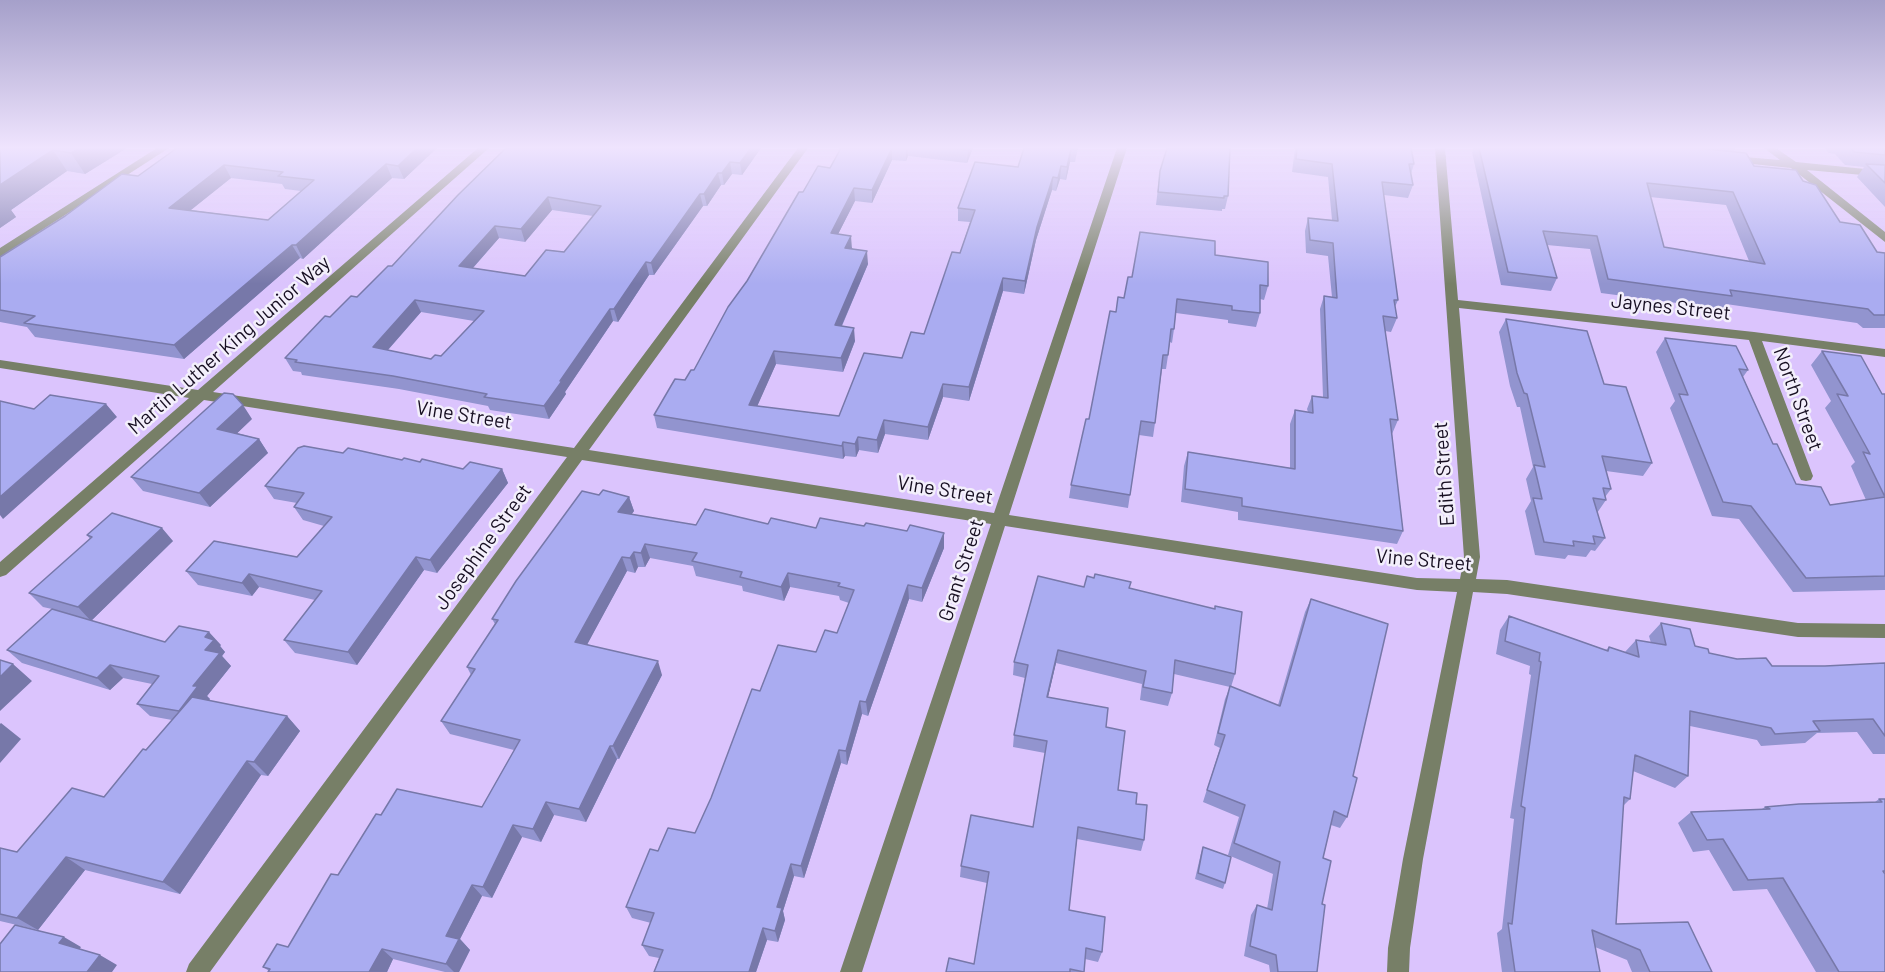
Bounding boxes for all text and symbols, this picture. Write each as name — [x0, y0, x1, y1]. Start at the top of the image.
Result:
street label: Martin Luther King Junior Way — [123, 251, 335, 439]
street label: Jaynes Street — [1610, 289, 1732, 325]
street label: North Street — [1768, 344, 1828, 454]
street label: Vine Street — [414, 396, 514, 434]
street label: Edith Street — [1428, 421, 1460, 527]
street label: Vine Street — [895, 471, 995, 509]
street label: Josephine Street — [429, 479, 537, 615]
street label: Grant Street — [933, 516, 989, 624]
street label: Vine Street — [1375, 544, 1473, 576]

